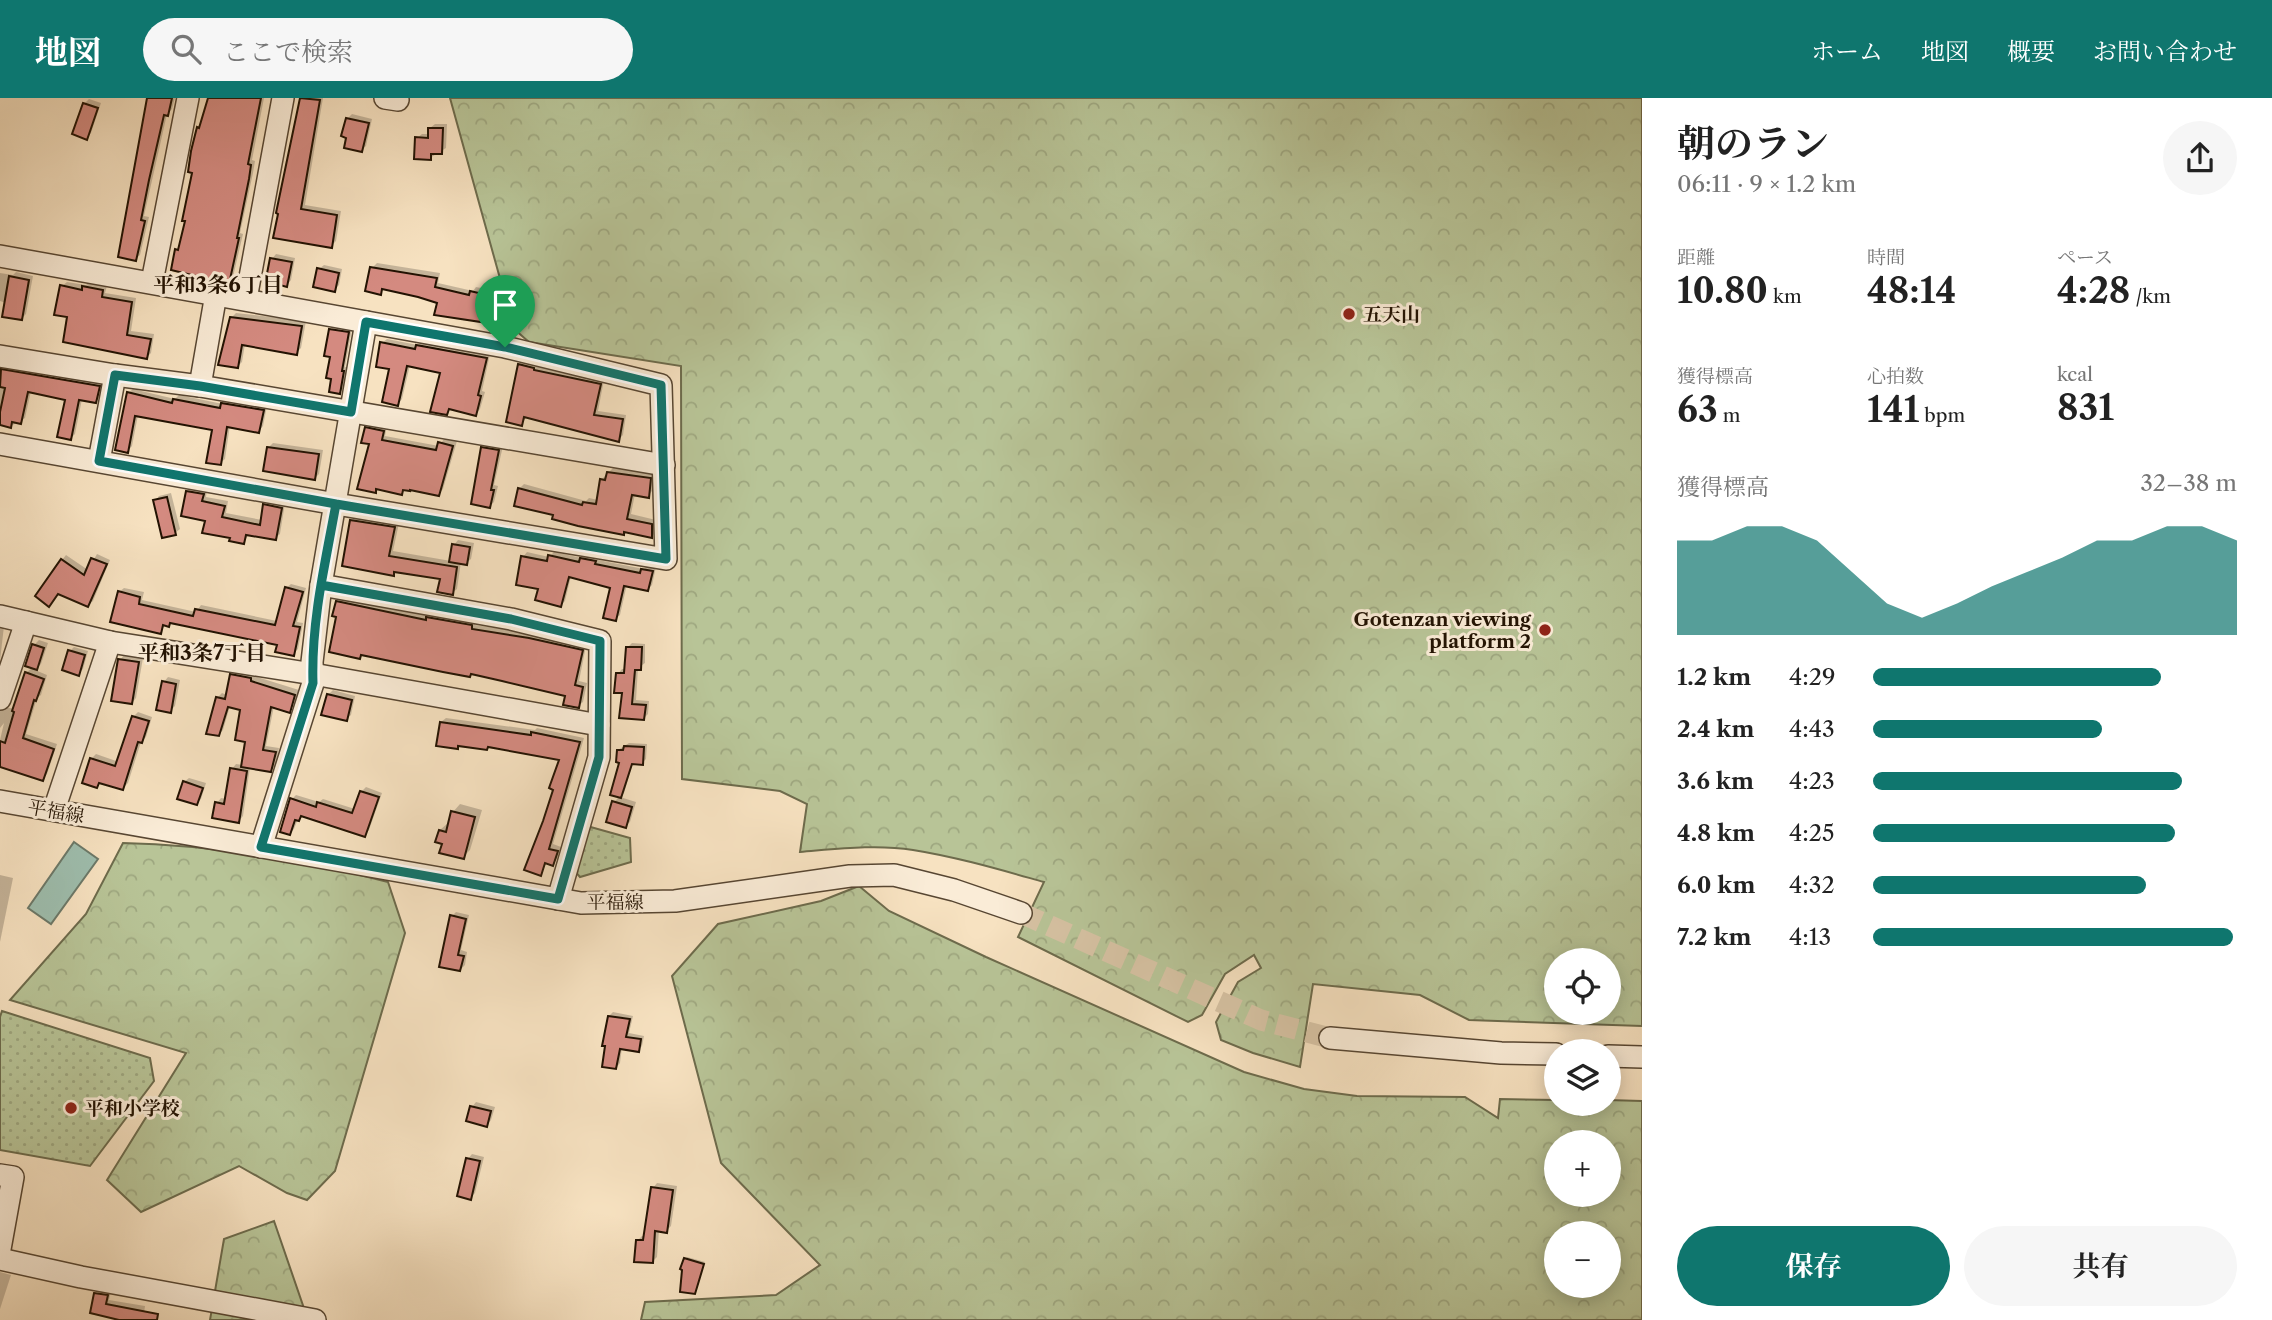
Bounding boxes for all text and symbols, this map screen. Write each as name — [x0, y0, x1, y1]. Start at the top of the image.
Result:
search box — [143, 18, 633, 81]
icon: search — [167, 30, 205, 68]
text: 地図 — [35, 32, 101, 73]
text: ここで検索 — [223, 36, 353, 68]
text: ホーム — [1811, 37, 1883, 66]
text: 地図 — [1921, 37, 1969, 66]
text: 概要 — [2007, 37, 2055, 66]
text: お問い合わせ — [2093, 37, 2237, 66]
text: 朝のラン — [1677, 120, 1829, 167]
button: share — [2163, 121, 2237, 195]
text: 06:11 · 9 × 1.2 km — [1677, 170, 1856, 198]
text: 距離 — [1677, 246, 1715, 269]
text: 時間 — [1867, 246, 1905, 269]
text: ペース — [2057, 246, 2113, 269]
text: 10.80 — [1677, 269, 1768, 312]
text: 48:14 — [1867, 269, 1956, 312]
text: 4:28 — [2057, 269, 2130, 312]
district label: 平和3条6丁目 — [153, 272, 283, 297]
pin — [475, 275, 535, 347]
text: km — [1768, 285, 1802, 308]
text: /km — [2130, 285, 2171, 308]
icon: arrive — [486, 286, 524, 324]
place label: 五天山 — [1363, 303, 1420, 326]
marker: 五天山 — [1341, 306, 1357, 322]
text: kcal — [2057, 363, 2093, 386]
text: 獲得標高 — [1677, 365, 1753, 388]
text: 心拍数 — [1867, 365, 1924, 388]
text: 831 — [2057, 386, 2114, 429]
text: 63 — [1677, 388, 1718, 431]
text: 141 — [1867, 388, 1919, 431]
text: m — [1718, 404, 1740, 427]
text: bpm — [1919, 404, 1965, 427]
text: 32–38 m — [2140, 469, 2237, 497]
text: 獲得標高 — [1677, 473, 1769, 501]
place label: Gotenzan viewing platform 2 — [1354, 608, 1532, 653]
marker: Gotenzan viewing platform 2 — [1537, 622, 1553, 638]
district label: 平和3条7丁目 — [138, 640, 266, 665]
text: 1.2 km — [1677, 663, 1751, 691]
text: 4:29 — [1789, 663, 1835, 691]
text: 2.4 km — [1677, 715, 1754, 743]
text: 4:43 — [1789, 715, 1835, 743]
text: 3.6 km — [1677, 767, 1754, 795]
text: 4:23 — [1789, 767, 1835, 795]
street label: 平福線 — [26, 795, 86, 828]
text: 4.8 km — [1677, 819, 1755, 847]
text: 4:25 — [1789, 819, 1834, 847]
text: 6.0 km — [1677, 871, 1755, 899]
text: 4:32 — [1789, 871, 1835, 899]
street label: 平福線 — [586, 891, 644, 914]
text: 7.2 km — [1677, 923, 1752, 951]
text: 4:13 — [1789, 923, 1831, 951]
map controls — [1544, 948, 1621, 1298]
button: locate — [1544, 948, 1621, 1025]
button: layers — [1544, 1039, 1621, 1116]
place label: 平和小学校 — [85, 1097, 180, 1120]
marker: 平和小学校 — [63, 1100, 79, 1116]
button: + — [1544, 1130, 1621, 1207]
button: − — [1544, 1221, 1621, 1298]
button: 保存 — [1677, 1226, 1950, 1306]
button: 共有 — [1964, 1226, 2237, 1306]

